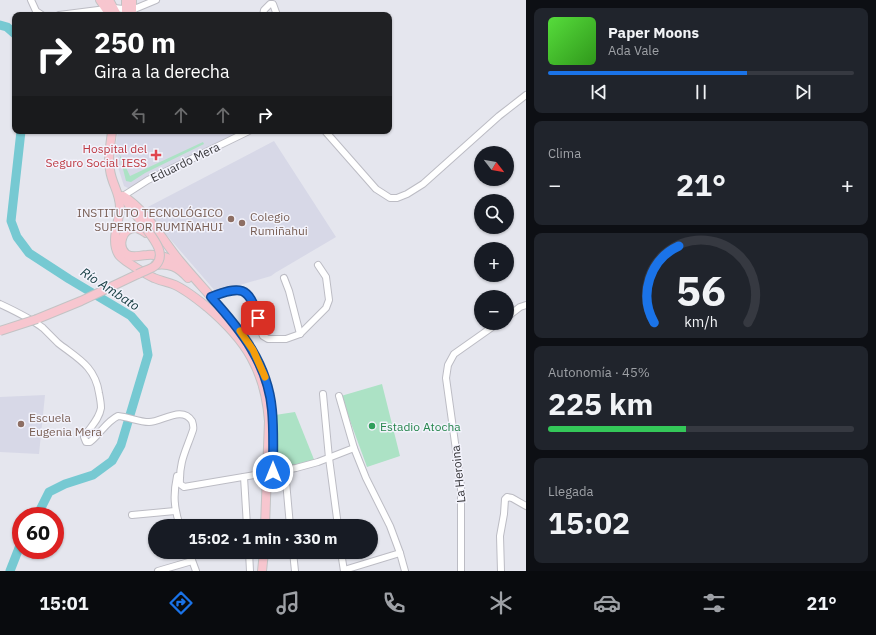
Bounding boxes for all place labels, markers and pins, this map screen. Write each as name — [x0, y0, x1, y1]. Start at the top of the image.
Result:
place label: Hospital del Seguro Social IESS — [46, 141, 147, 170]
marker: Hospital del Seguro Social IESS — [150, 149, 162, 161]
place label: INSTITUTO TECNOLÓGICO SUPERIOR RUMIÑAHUI — [77, 205, 223, 234]
place label: Colegio Rumiñahui — [250, 209, 308, 238]
marker: INSTITUTO TECNOLÓGICO SUPERIOR RUMIÑAHUI — [226, 214, 236, 224]
marker: Colegio Rumiñahui — [237, 218, 247, 228]
pin — [241, 301, 275, 335]
place label: Escuela Eugenia Mera — [29, 410, 102, 439]
marker: Escuela Eugenia Mera — [16, 419, 26, 429]
place label: Estadio Atocha — [380, 419, 461, 434]
marker: Estadio Atocha — [367, 421, 377, 431]

